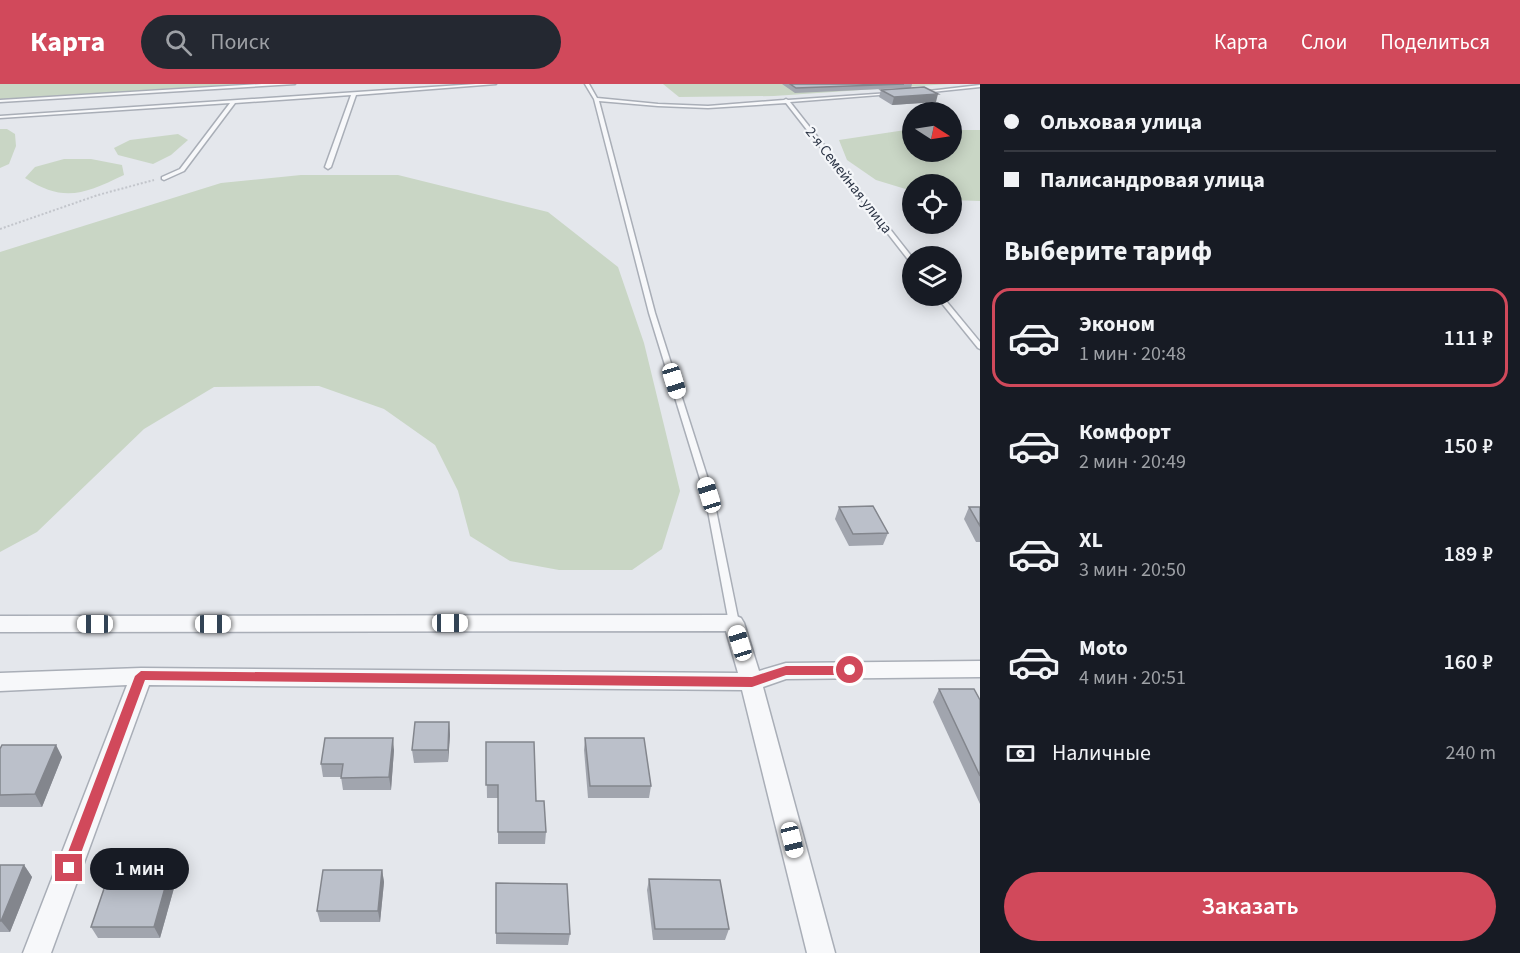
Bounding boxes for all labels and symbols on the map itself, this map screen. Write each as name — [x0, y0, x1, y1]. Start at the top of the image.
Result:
north arrow — [902, 102, 962, 162]
street label: 2-я Семейная улица — [800, 123, 897, 238]
car — [660, 361, 688, 401]
car — [695, 475, 723, 515]
car — [432, 614, 468, 632]
car — [77, 615, 113, 633]
car — [195, 615, 231, 633]
car — [726, 623, 754, 663]
route start — [836, 656, 863, 683]
car — [779, 820, 805, 860]
callout: 1 мин — [90, 847, 189, 889]
route end — [55, 854, 82, 881]

